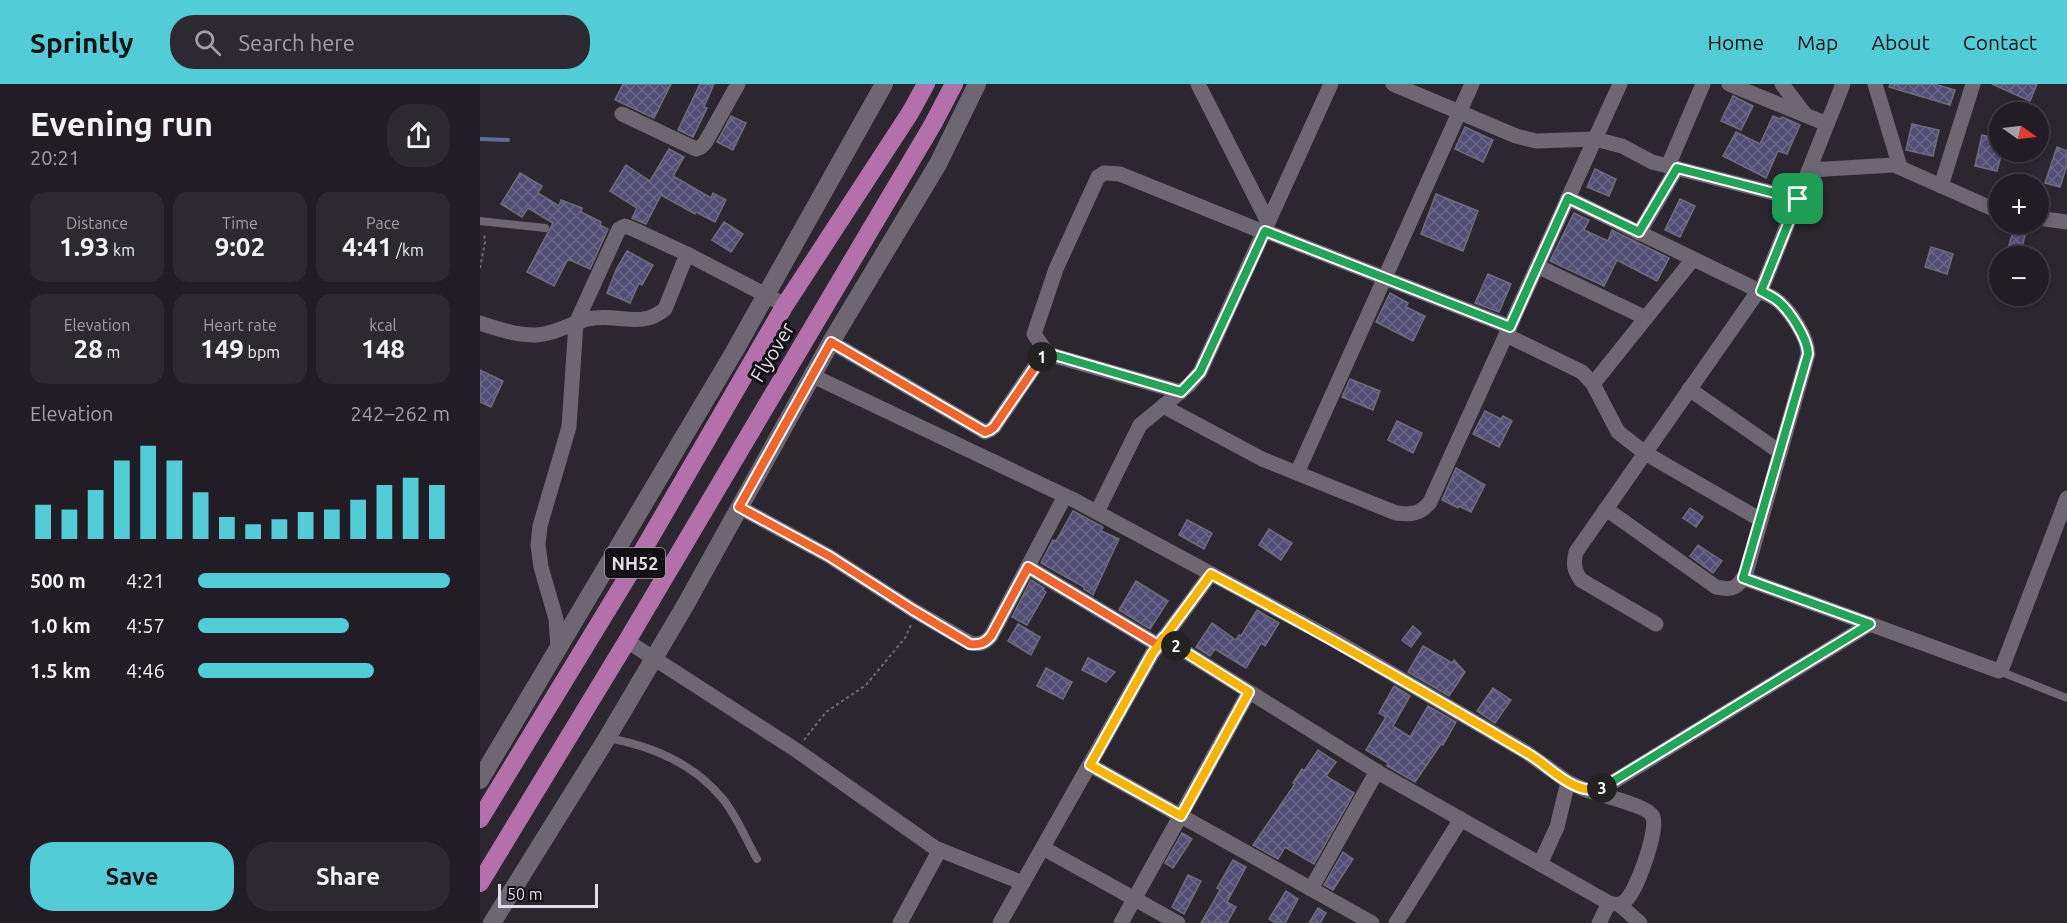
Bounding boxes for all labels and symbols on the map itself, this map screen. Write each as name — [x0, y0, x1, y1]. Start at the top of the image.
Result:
north arrow — [1989, 102, 2049, 162]
pin — [1772, 173, 1823, 224]
street label: Flyover — [745, 318, 799, 386]
pin: 1 — [1027, 342, 1057, 372]
road number: NH52 — [605, 548, 665, 578]
pin: 2 — [1161, 631, 1191, 661]
pin: 3 — [1587, 773, 1617, 803]
scale bar — [498, 881, 598, 908]

